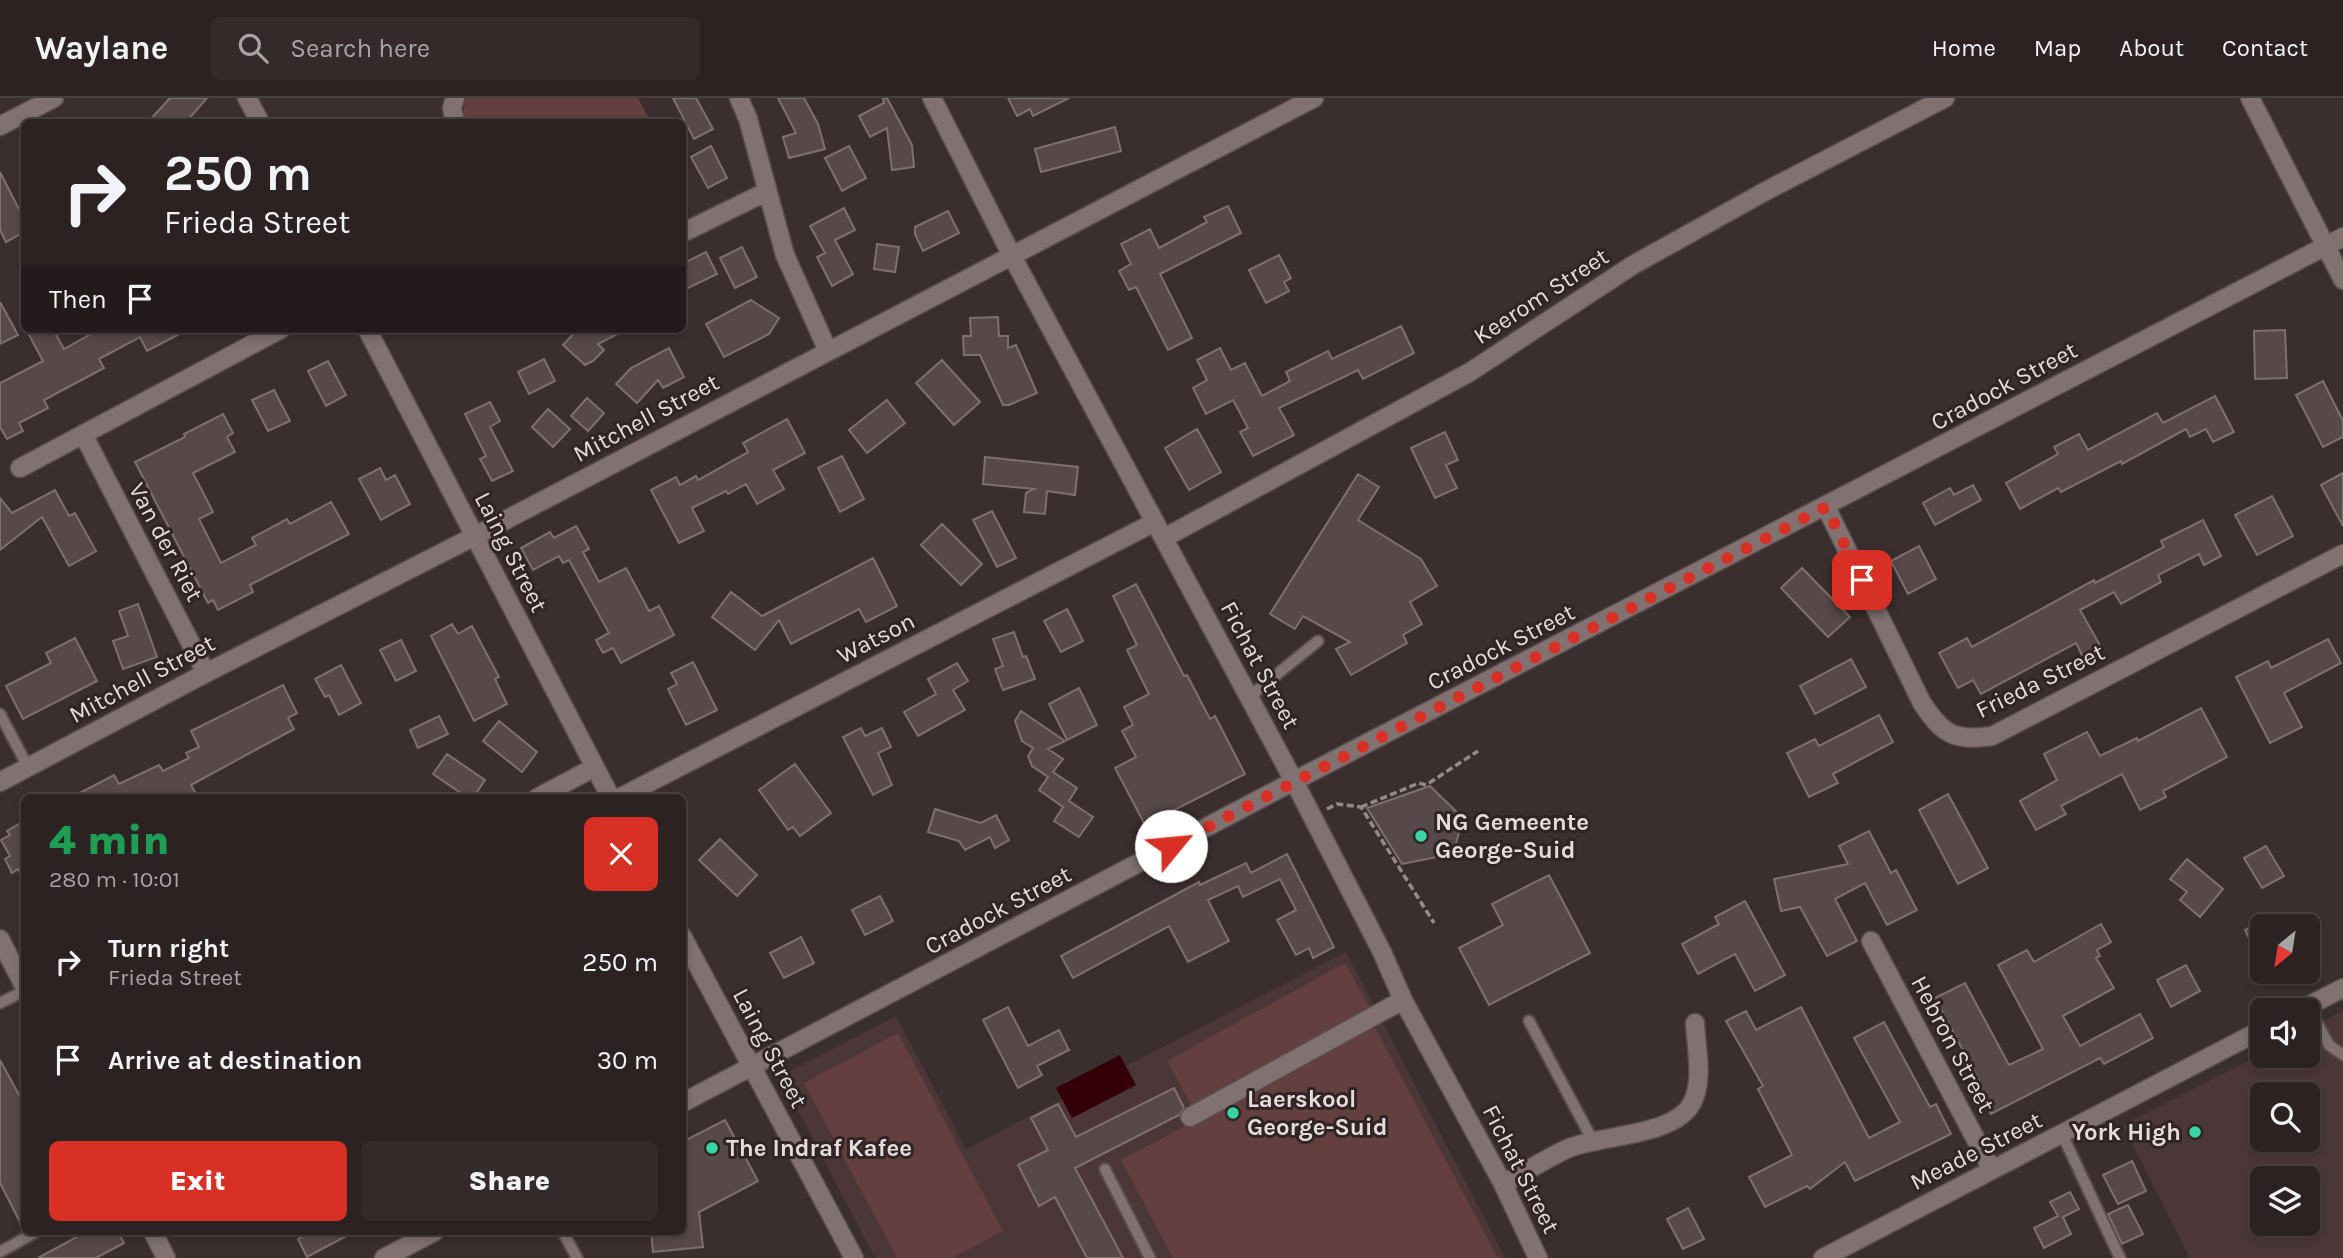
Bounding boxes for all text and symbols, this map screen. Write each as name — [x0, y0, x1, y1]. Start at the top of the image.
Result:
search box — [210, 17, 700, 80]
text: Waylane — [35, 29, 168, 67]
icon: search — [234, 29, 272, 67]
text: Search here — [290, 33, 430, 64]
text: Home — [1932, 34, 1996, 62]
text: Map — [2034, 34, 2081, 62]
text: About — [2119, 34, 2184, 62]
text: Contact — [2222, 34, 2308, 62]
text: 250 m — [164, 145, 312, 202]
icon: right — [49, 147, 140, 238]
text: Frieda Street — [164, 204, 350, 241]
street label: Keerom Street — [1468, 242, 1614, 350]
icon: arrive — [121, 280, 159, 318]
text: Then — [49, 284, 107, 315]
street label: Cradock Street — [1926, 336, 2082, 436]
street label: Mitchell Street — [568, 368, 724, 468]
street label: Van der Riet — [123, 478, 209, 606]
street label: Laing Street — [469, 487, 553, 617]
pin — [1832, 550, 1892, 610]
icon: arrive — [1843, 561, 1881, 599]
street label: Fichat Street — [1215, 596, 1305, 734]
street label: Cradock Street — [1423, 598, 1579, 696]
street label: Watson — [833, 607, 919, 669]
street label: Mitchell Street — [64, 629, 220, 729]
street label: Frieda Street — [1971, 638, 2109, 724]
place label: NG Gemeente George-Suid — [1435, 808, 1589, 864]
position arrow — [1134, 809, 1208, 883]
text: 4 min — [49, 815, 170, 865]
button: close — [584, 817, 658, 891]
marker: NG Gemeente George-Suid — [1413, 828, 1429, 844]
street label: Cradock Street — [920, 860, 1076, 960]
text: 280 m · 10:01 — [49, 866, 180, 893]
north arrow — [2250, 914, 2320, 984]
map controls — [2250, 914, 2320, 1236]
text: Turn right — [108, 933, 229, 964]
icon: right — [49, 943, 87, 981]
text: 250 m — [582, 947, 658, 978]
text: Frieda Street — [108, 964, 242, 991]
street label: Hebron Street — [1905, 971, 2001, 1117]
street label: Laing Street — [727, 984, 813, 1112]
button: sound — [2250, 998, 2320, 1068]
icon: arrive — [49, 1041, 87, 1079]
text: Arrive at destination — [108, 1045, 362, 1076]
text: 30 m — [597, 1045, 658, 1076]
button: search — [2250, 1082, 2320, 1152]
place label: Laerskool George-Suid — [1247, 1085, 1387, 1141]
street label: Fichat Street — [1477, 1100, 1565, 1238]
marker: Laerskool George-Suid — [1225, 1105, 1241, 1121]
street label: Meade Street — [1905, 1106, 2047, 1196]
place label: York High — [2072, 1118, 2181, 1146]
marker: York High — [2187, 1124, 2203, 1140]
place label: The Indraf Kafee — [726, 1134, 912, 1162]
marker: The Indraf Kafee — [704, 1140, 720, 1156]
button: Exit — [49, 1141, 347, 1221]
button: Share — [361, 1141, 658, 1221]
button: layers — [2250, 1166, 2320, 1236]

